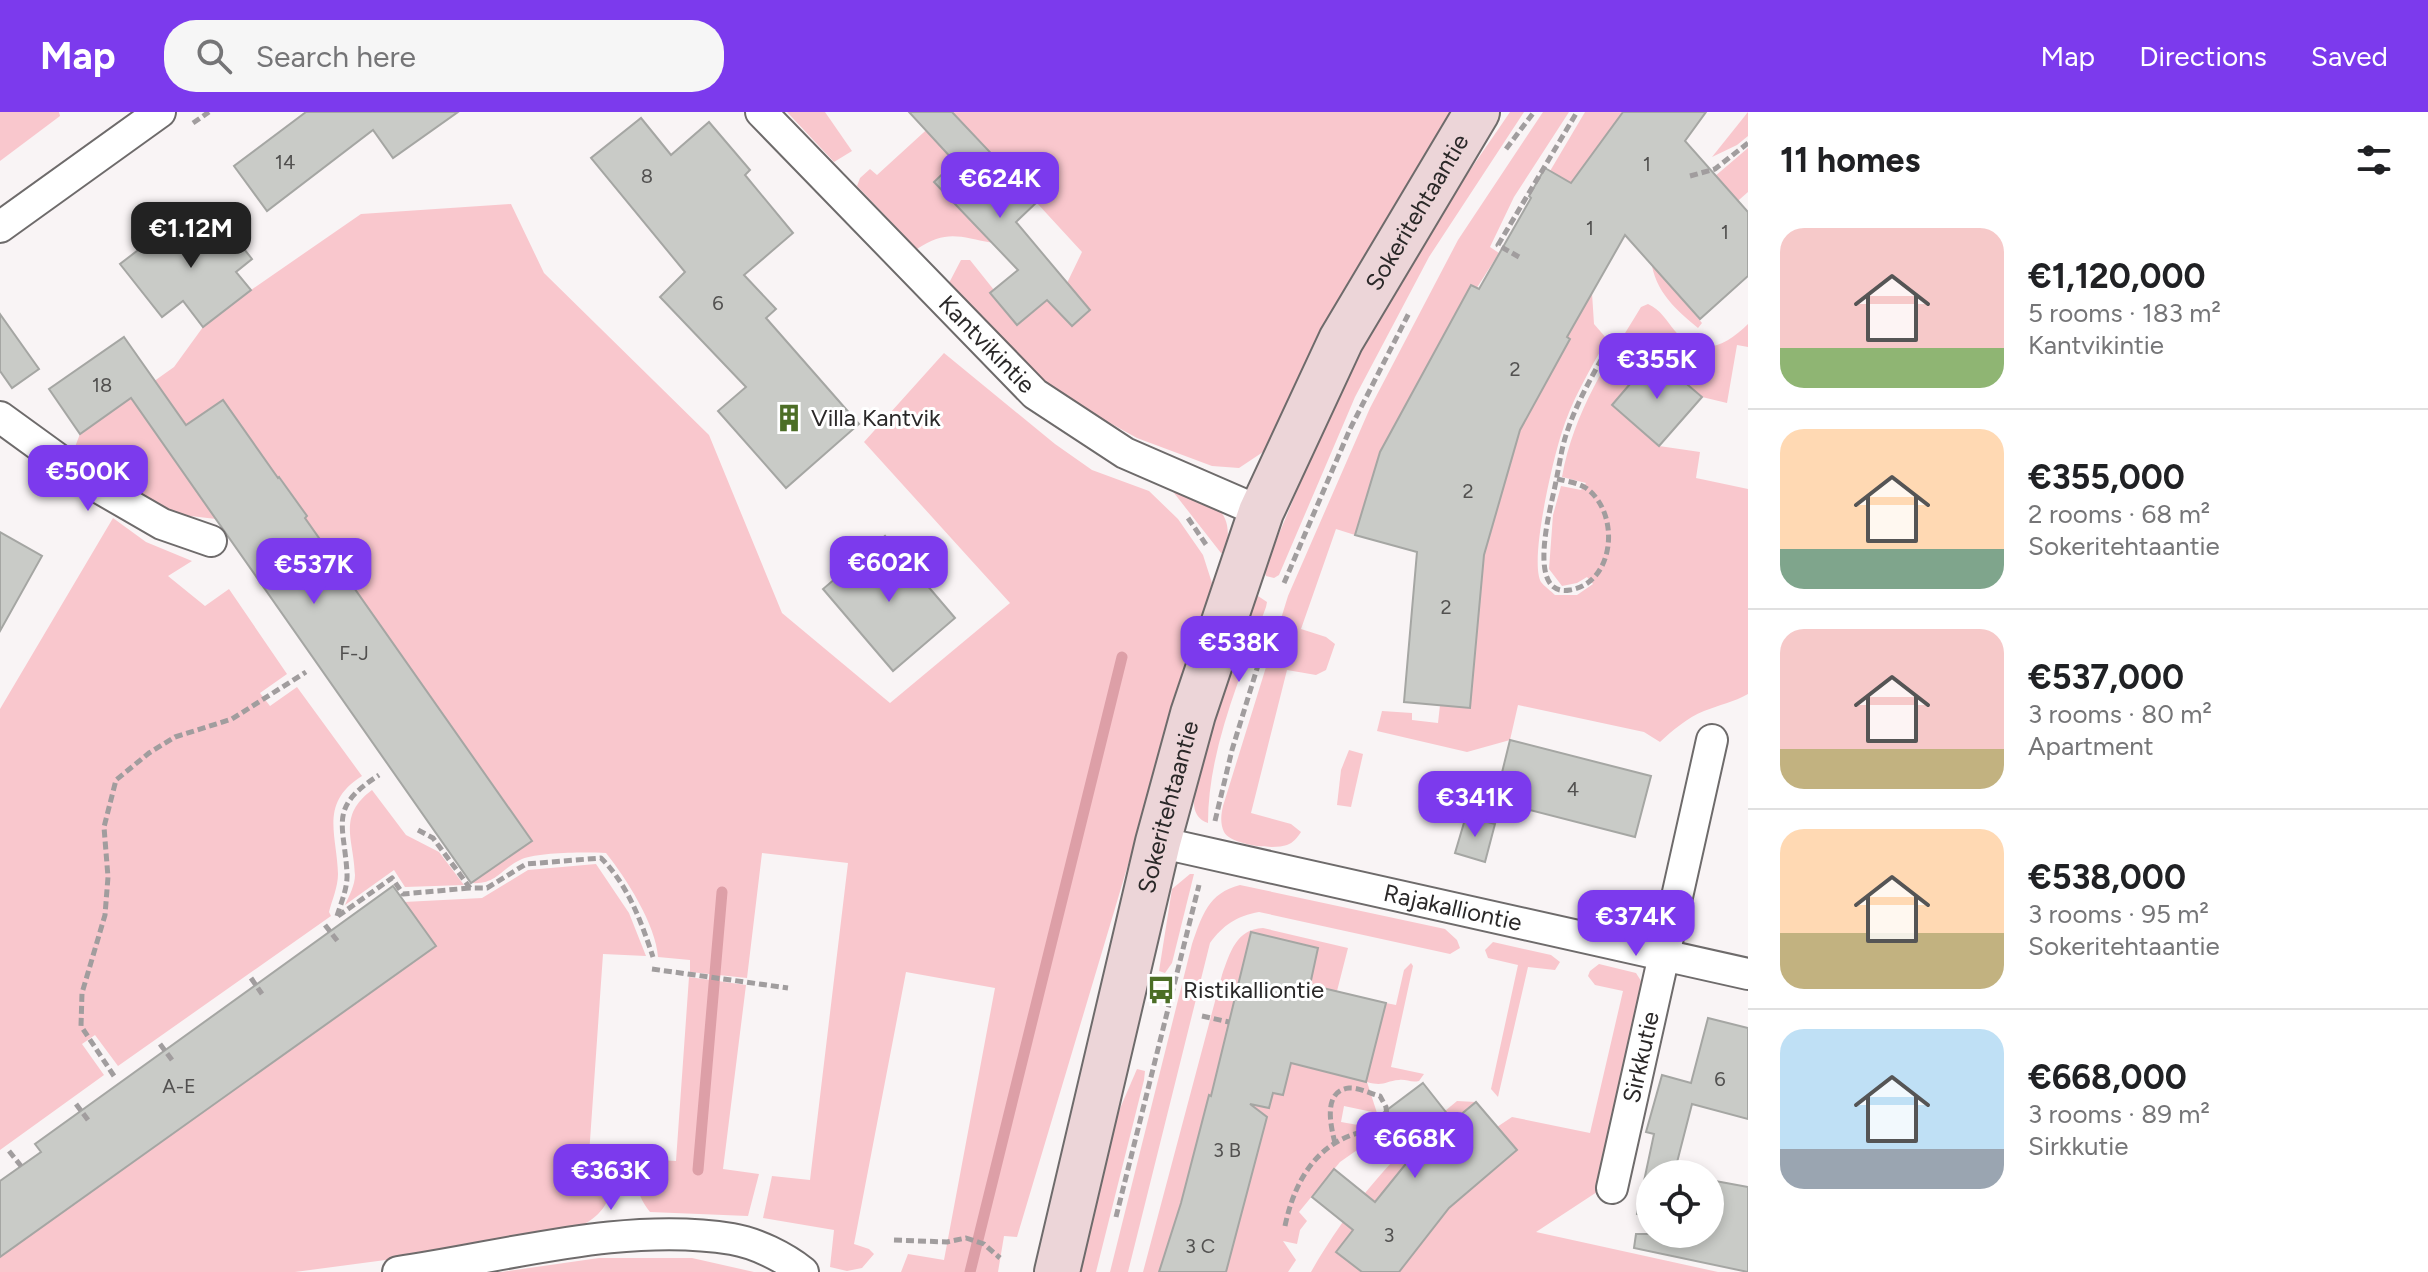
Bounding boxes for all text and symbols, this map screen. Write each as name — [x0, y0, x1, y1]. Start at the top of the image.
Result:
search box — [164, 20, 724, 92]
text: Map — [40, 33, 116, 79]
icon: search — [192, 34, 236, 78]
text: Search here — [256, 38, 416, 75]
text: Map — [2041, 39, 2095, 73]
text: Directions — [2139, 39, 2267, 73]
text: Saved — [2311, 39, 2388, 73]
street label: Sokeritehtaantie — [1359, 129, 1475, 295]
icon: filters — [2352, 138, 2396, 182]
text: 11 homes — [1780, 140, 1920, 181]
house number: 14 — [275, 150, 295, 174]
pin: €624K — [944, 152, 1056, 220]
house number: 1 — [1643, 152, 1651, 176]
text: €624K — [959, 162, 1041, 194]
house number: 8 — [641, 164, 653, 188]
pin: €1.12M — [126, 202, 256, 270]
text: €1.12M — [149, 212, 233, 244]
house number: 1 — [1586, 216, 1594, 240]
house number: 1 — [1721, 220, 1729, 244]
text: €1,120,000 — [2028, 256, 2206, 297]
icon: home — [1844, 260, 1940, 356]
street label: Kantvikintie — [933, 289, 1041, 399]
house number: 6 — [712, 291, 724, 315]
text: 5 rooms · 183 m² — [2028, 297, 2221, 329]
text: Kantvikintie — [2028, 329, 2164, 361]
pin: €355K — [1601, 333, 1713, 401]
text: €355K — [1617, 343, 1697, 375]
house number: 2 — [1509, 357, 1521, 381]
house number: 18 — [92, 373, 112, 397]
building icon: Villa Kantvik — [774, 403, 804, 433]
place label: Villa Kantvik — [811, 403, 941, 432]
pin: €500K — [32, 445, 144, 513]
text: €500K — [46, 455, 130, 487]
text: €355,000 — [2028, 457, 2185, 498]
icon: home — [1844, 461, 1940, 557]
house number: 2 — [1462, 479, 1474, 503]
text: 2 rooms · 68 m² — [2028, 498, 2210, 530]
text: Sokeritehtaantie — [2028, 530, 2220, 562]
pin: €602K — [833, 536, 945, 604]
pin: €537K — [258, 538, 370, 606]
text: €602K — [848, 546, 930, 578]
text: €537K — [274, 548, 354, 580]
house number: 2 — [1440, 595, 1452, 619]
pin: €538K — [1183, 616, 1295, 684]
text: €538K — [1199, 626, 1279, 658]
house number: F-J — [339, 641, 369, 665]
text: €537,000 — [2028, 657, 2184, 698]
icon: home — [1844, 661, 1940, 757]
text: 3 rooms · 80 m² — [2028, 698, 2212, 730]
street label: Sokeritehtaantie — [1131, 718, 1204, 896]
text: Apartment — [2028, 730, 2154, 762]
pin: €341K — [1419, 771, 1531, 839]
house number: 4 — [1567, 777, 1579, 801]
text: €341K — [1436, 781, 1514, 813]
text: €538,000 — [2028, 857, 2186, 898]
icon: home — [1844, 861, 1940, 957]
street label: Rajakalliontie — [1381, 878, 1525, 937]
pin: €374K — [1580, 890, 1692, 958]
text: 3 rooms · 95 m² — [2028, 898, 2209, 930]
text: €374K — [1596, 900, 1676, 932]
text: Sokeritehtaantie — [2028, 930, 2220, 962]
bus stop icon: Ristikalliontie — [1146, 975, 1176, 1005]
place label: Ristikalliontie — [1183, 975, 1324, 1004]
street label: Sirkkutie — [1616, 1009, 1665, 1106]
text: €668,000 — [2028, 1057, 2187, 1098]
icon: home — [1844, 1061, 1940, 1157]
house number: 6 — [1714, 1067, 1726, 1091]
house number: A-E — [162, 1074, 196, 1098]
text: 3 rooms · 89 m² — [2028, 1098, 2210, 1130]
pin: €668K — [1359, 1112, 1471, 1180]
text: €668K — [1374, 1122, 1456, 1154]
text: Sirkkutie — [2028, 1130, 2129, 1162]
house number: 3 B — [1213, 1138, 1241, 1162]
pin: €363K — [555, 1144, 667, 1212]
text: €363K — [571, 1154, 651, 1186]
map controls — [1636, 1160, 1724, 1248]
button: locate — [1636, 1160, 1724, 1248]
house number: 3 — [1384, 1223, 1394, 1247]
house number: 3 C — [1185, 1234, 1215, 1258]

